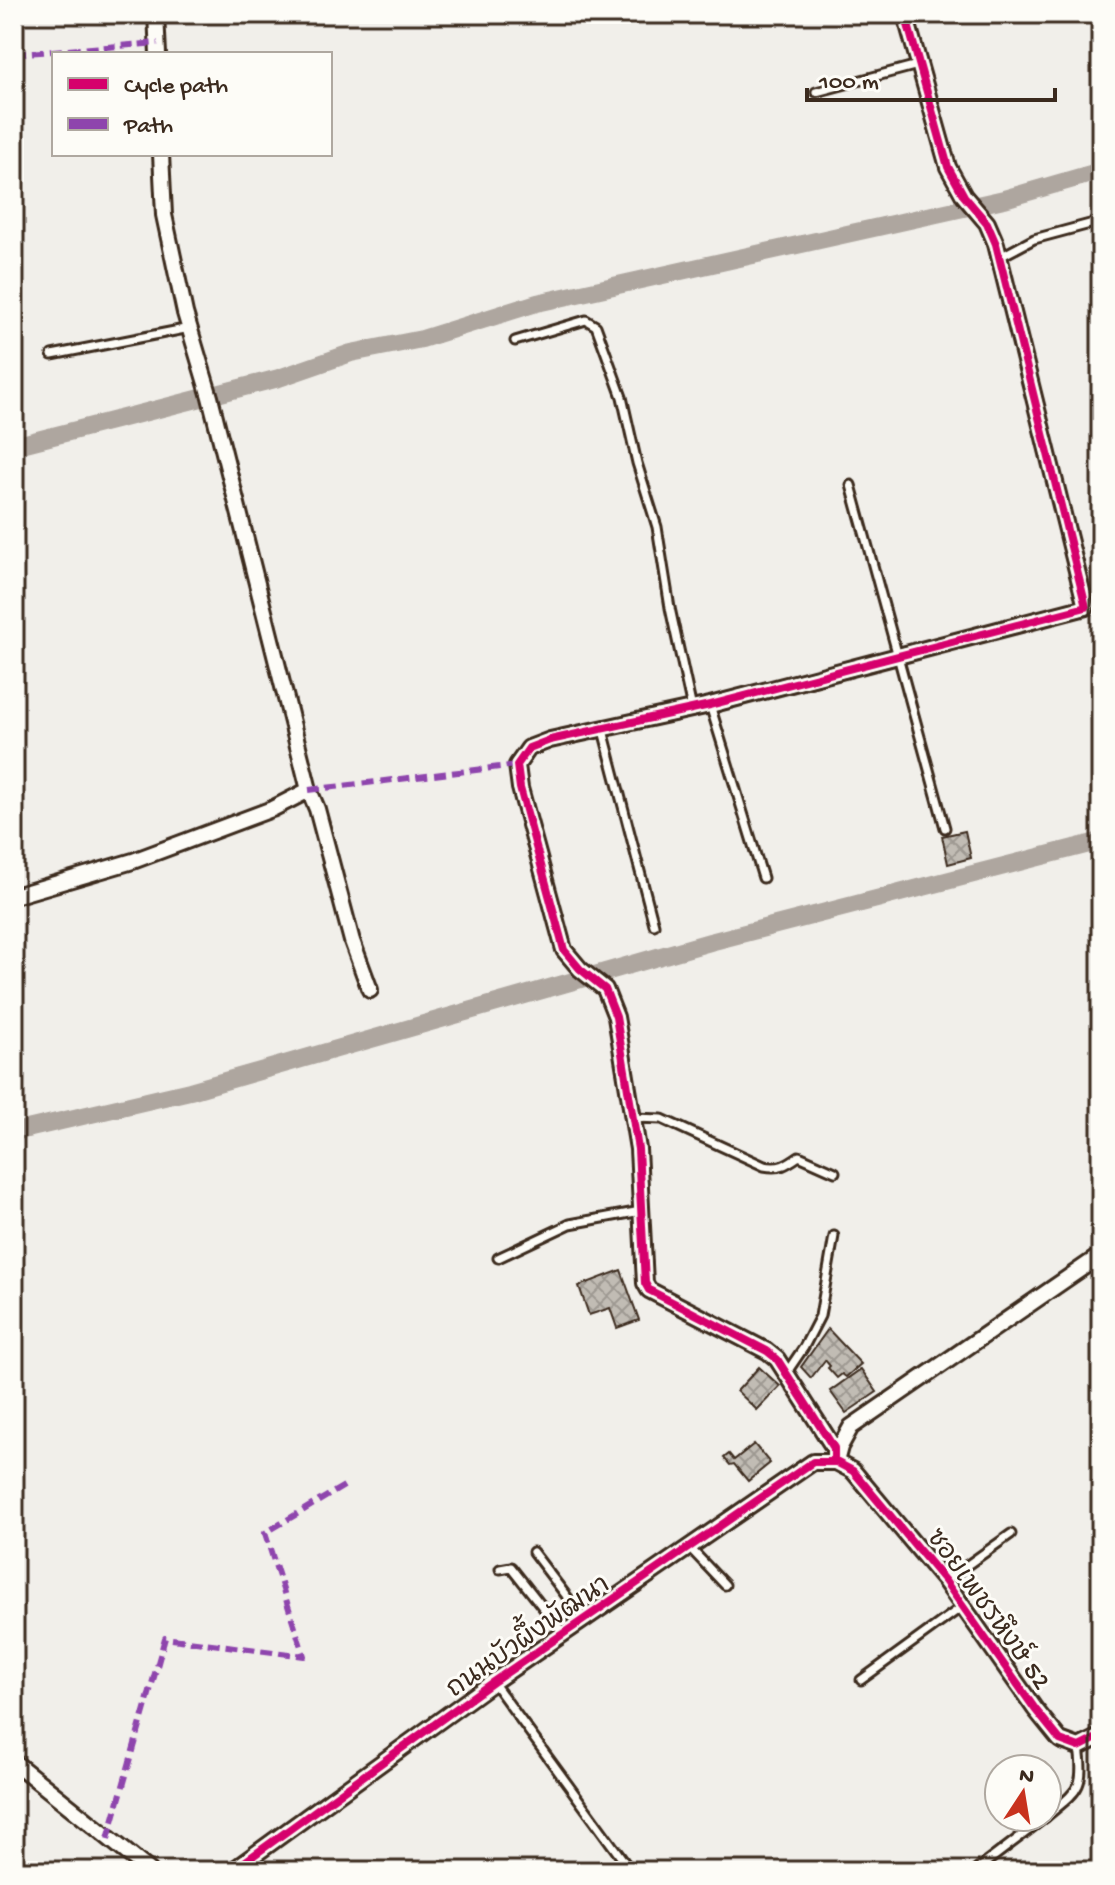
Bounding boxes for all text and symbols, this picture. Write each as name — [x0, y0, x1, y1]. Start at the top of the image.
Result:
legend — [52, 52, 332, 156]
scale bar — [807, 52, 1055, 102]
text: 100 m — [818, 69, 879, 98]
text: Cycle path — [124, 73, 228, 102]
text: Path — [123, 113, 173, 142]
street label: ซอยเพชรหึงษ์ 52 — [918, 1521, 1059, 1697]
street label: ถนนบัวผึ้งพัฒนา — [436, 1562, 617, 1707]
north arrow — [983, 1753, 1063, 1833]
text: N — [1017, 1763, 1036, 1792]

